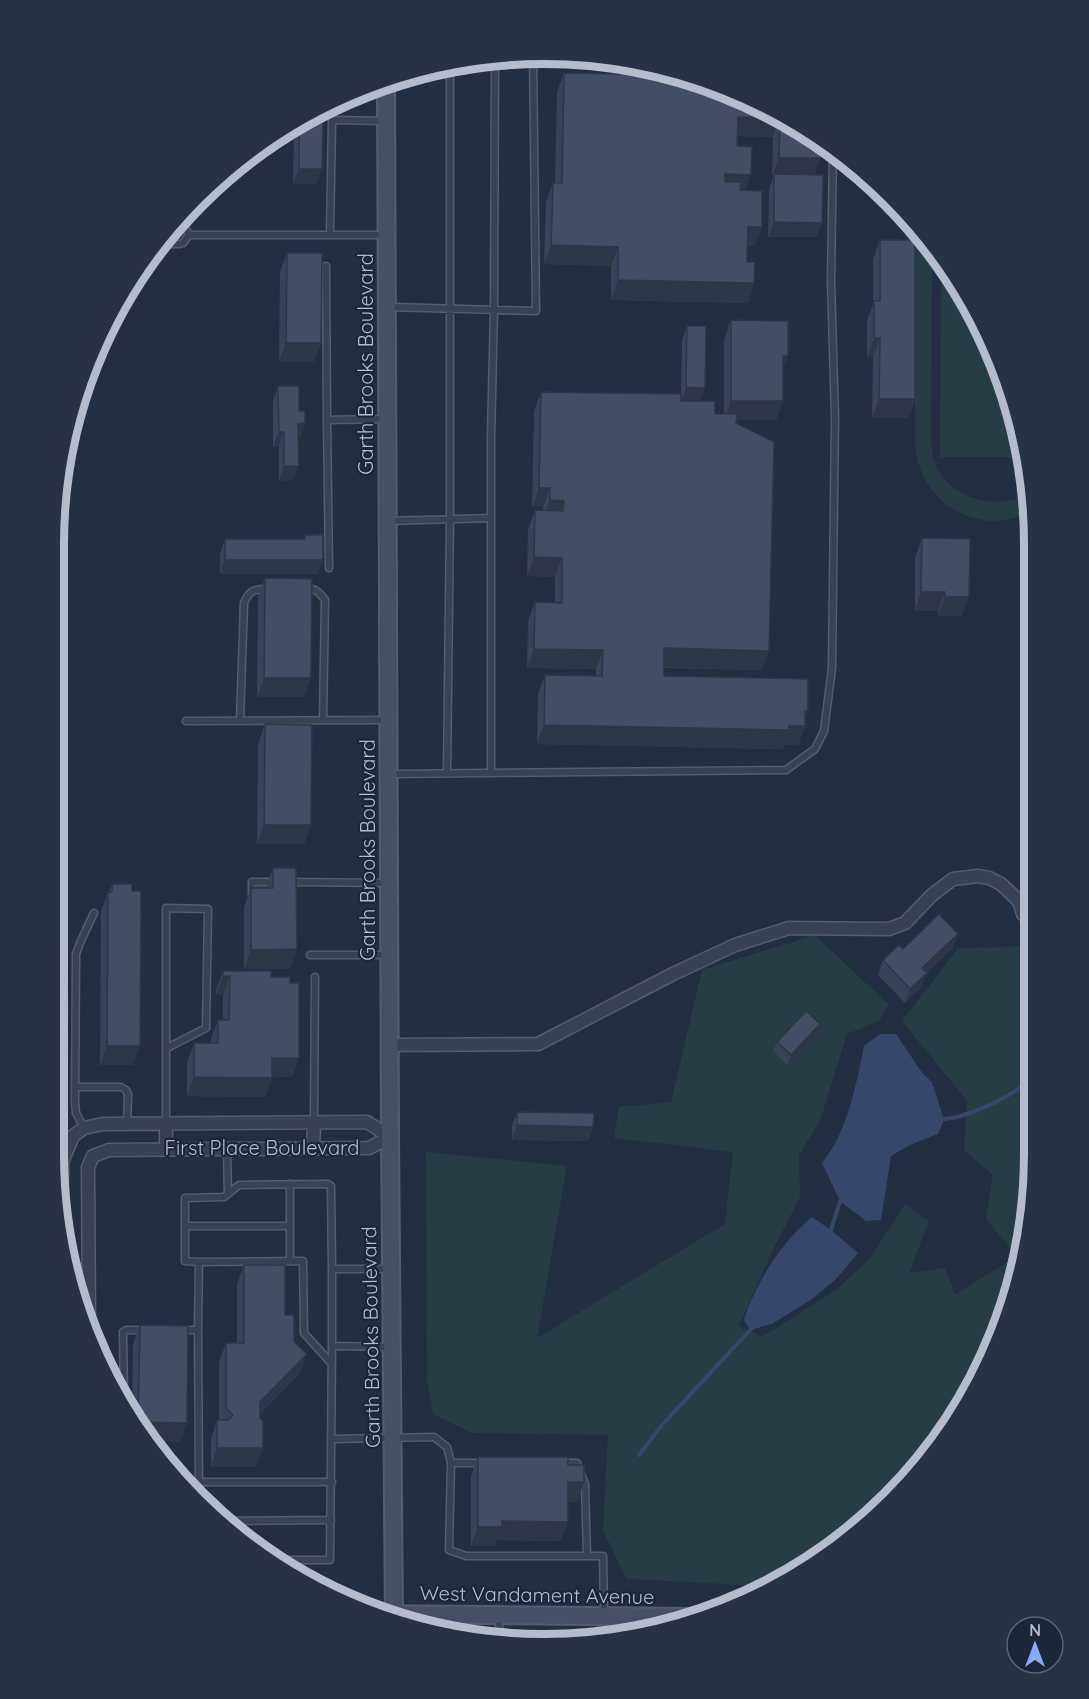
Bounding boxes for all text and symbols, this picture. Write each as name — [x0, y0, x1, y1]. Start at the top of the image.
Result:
street label: Garth Brooks Boulevard — [353, 253, 378, 475]
street label: Garth Brooks Boulevard — [355, 739, 380, 961]
street label: First Place Boulevard — [165, 1135, 359, 1160]
street label: Garth Brooks Boulevard — [356, 1226, 385, 1448]
street label: West Vandament Avenue — [419, 1580, 655, 1609]
north arrow — [1005, 1615, 1065, 1675]
text: N — [1029, 1620, 1041, 1640]

